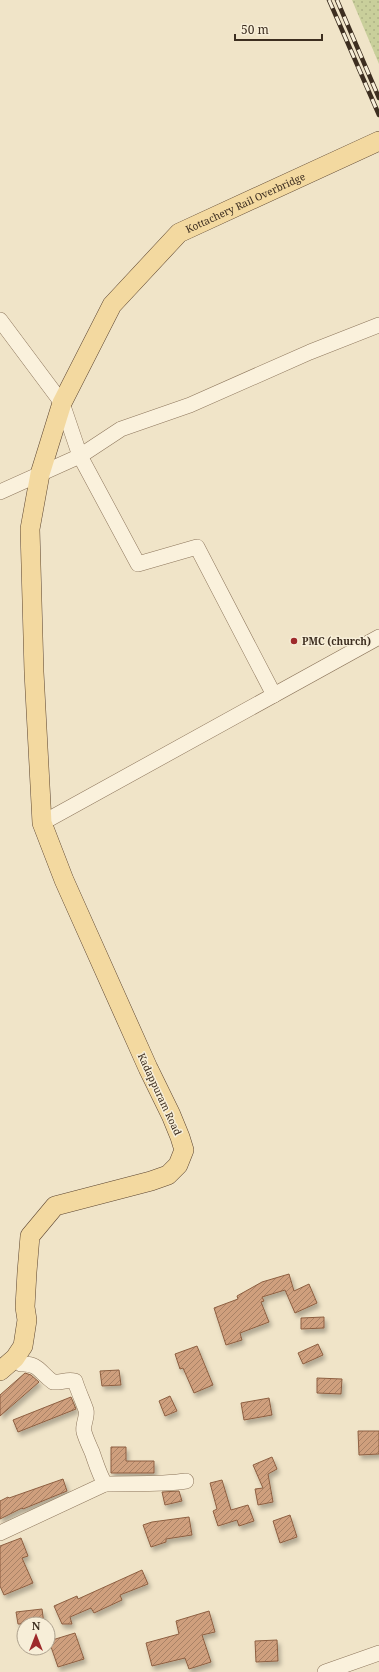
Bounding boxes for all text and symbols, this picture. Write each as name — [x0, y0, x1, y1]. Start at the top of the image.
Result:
scale bar — [235, 16, 322, 42]
text: 50 m — [241, 21, 269, 38]
street label: Kottachery Rail Overbridge — [183, 169, 307, 236]
place label: PMC (church) — [302, 634, 371, 648]
marker: PMC (church) — [289, 636, 299, 646]
street label: Kadappuram Road — [135, 1051, 185, 1137]
north arrow — [16, 1616, 56, 1656]
text: N — [32, 1618, 41, 1633]

